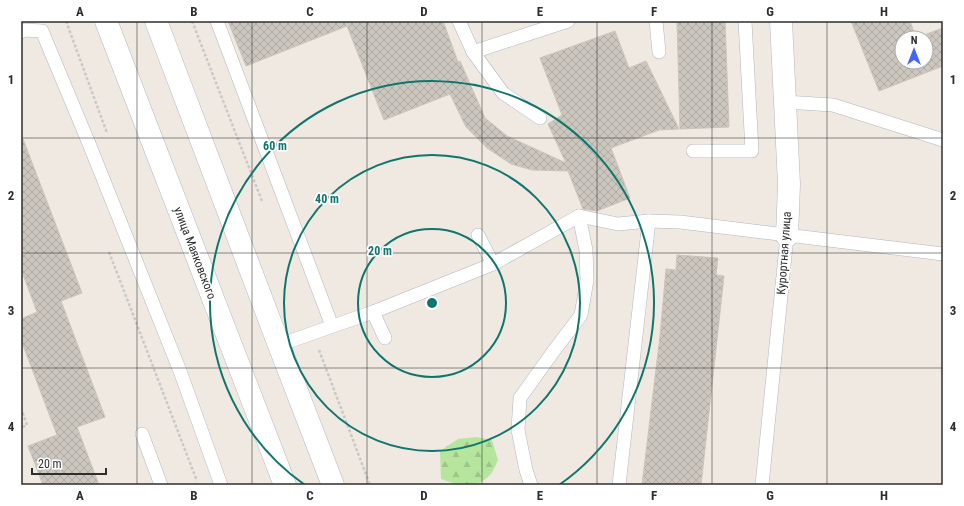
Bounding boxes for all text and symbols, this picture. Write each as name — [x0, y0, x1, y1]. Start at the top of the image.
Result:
text: A — [76, 4, 84, 19]
text: B — [190, 4, 198, 19]
text: C — [306, 4, 314, 19]
text: D — [420, 4, 428, 19]
text: E — [537, 4, 544, 19]
text: F — [651, 4, 657, 19]
text: G — [766, 4, 774, 19]
text: H — [880, 4, 888, 19]
north arrow — [894, 30, 934, 70]
text: N — [911, 34, 918, 47]
text: 1 — [8, 72, 14, 87]
text: 1 — [950, 72, 956, 87]
text: 60 m — [263, 139, 287, 153]
text: 2 — [8, 188, 15, 203]
text: 2 — [950, 188, 957, 203]
text: 40 m — [315, 192, 339, 206]
street label: улица Маяковского — [171, 205, 219, 301]
street label: Курортная улица — [774, 211, 794, 295]
text: 20 m — [368, 244, 392, 258]
centre of rings — [425, 296, 439, 310]
text: 3 — [8, 303, 14, 318]
text: 3 — [950, 303, 956, 318]
text: 4 — [8, 419, 15, 434]
text: 4 — [950, 419, 957, 434]
scale bar — [32, 450, 106, 476]
text: 20 m — [38, 457, 62, 471]
text: A — [76, 488, 84, 503]
text: B — [190, 488, 198, 503]
text: C — [306, 488, 314, 503]
text: D — [420, 488, 428, 503]
text: E — [537, 488, 544, 503]
text: F — [651, 488, 657, 503]
text: G — [766, 488, 774, 503]
text: H — [880, 488, 888, 503]

